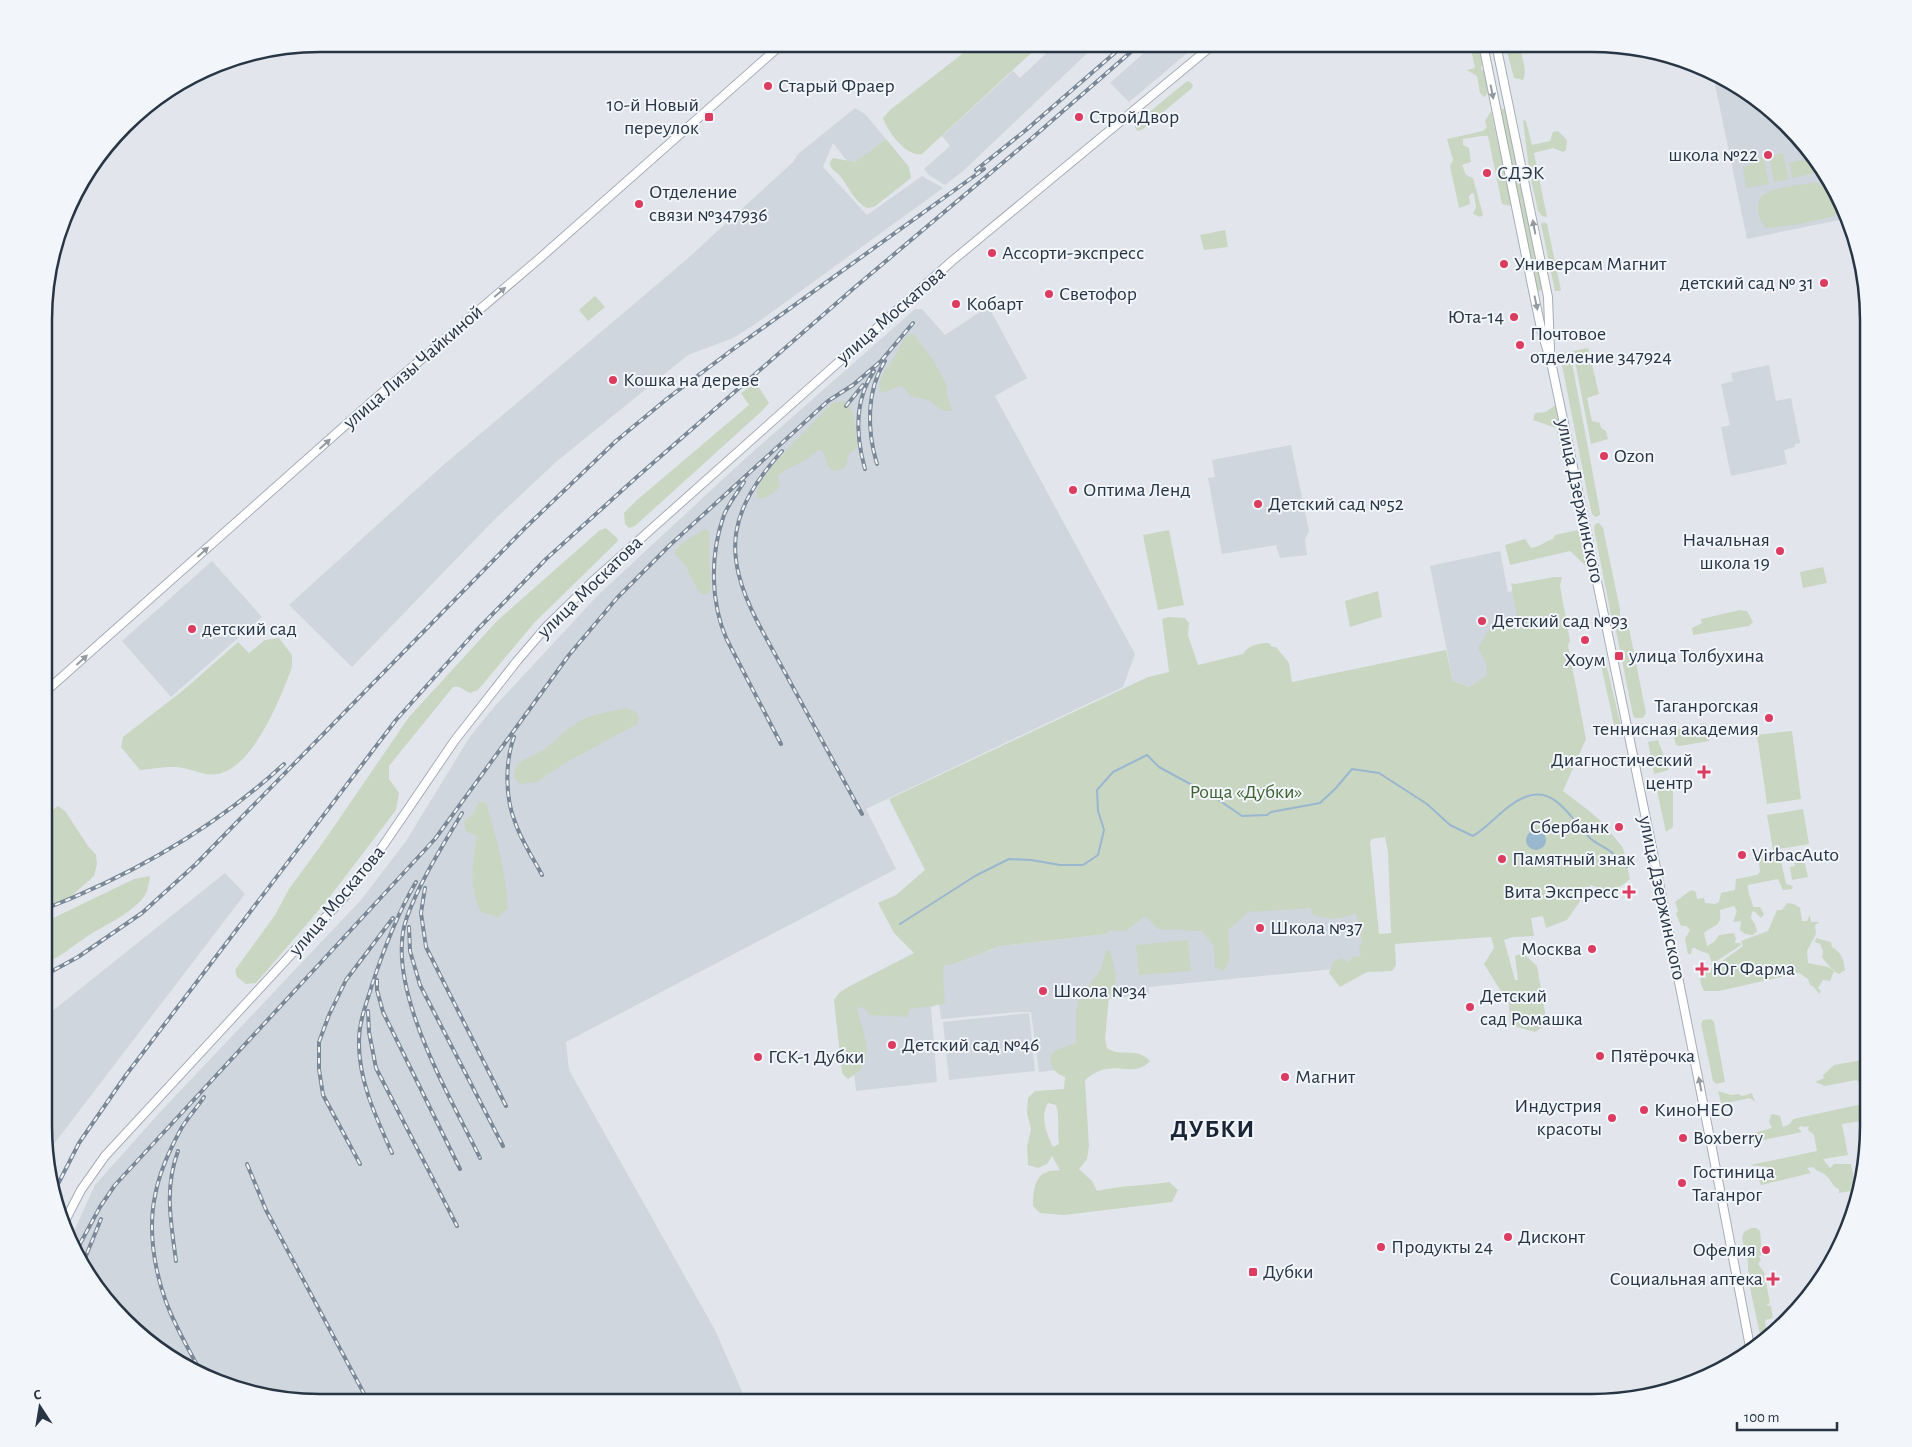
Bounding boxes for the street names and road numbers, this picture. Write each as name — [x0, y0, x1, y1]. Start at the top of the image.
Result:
street label: улица Москатова — [832, 262, 949, 368]
street label: улица Лизы Чайкиной — [339, 301, 487, 433]
street label: улица Дзержинского — [1553, 416, 1607, 585]
street label: улица Москатова — [533, 532, 646, 642]
street label: улица Дзержинского — [1635, 813, 1689, 982]
street label: улица Москатова — [285, 842, 389, 961]

